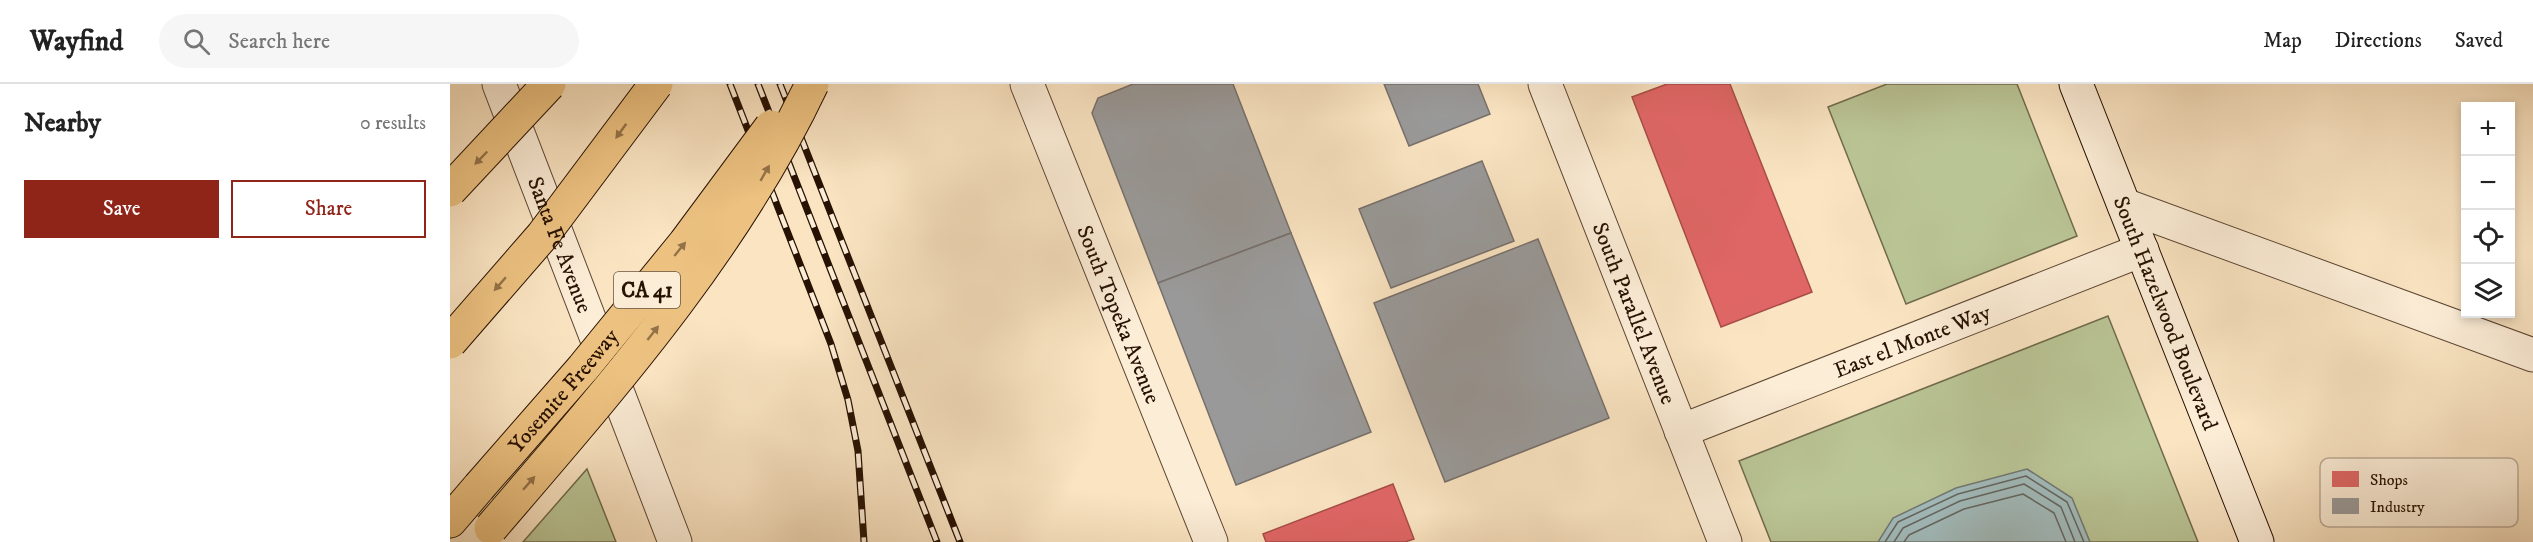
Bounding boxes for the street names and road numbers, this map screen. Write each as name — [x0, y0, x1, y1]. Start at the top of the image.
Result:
street label: Santa Fe Avenue — [521, 173, 598, 317]
street label: South Hazelwood Boulevard — [2107, 192, 2223, 434]
street label: South Parallel Avenue — [1586, 219, 1681, 408]
street label: South Topeka Avenue — [1070, 222, 1166, 408]
road number: CA 41 — [614, 272, 680, 308]
street label: East el Monte Way — [1830, 299, 1995, 385]
street label: Yosemite Freeway — [503, 323, 625, 459]

